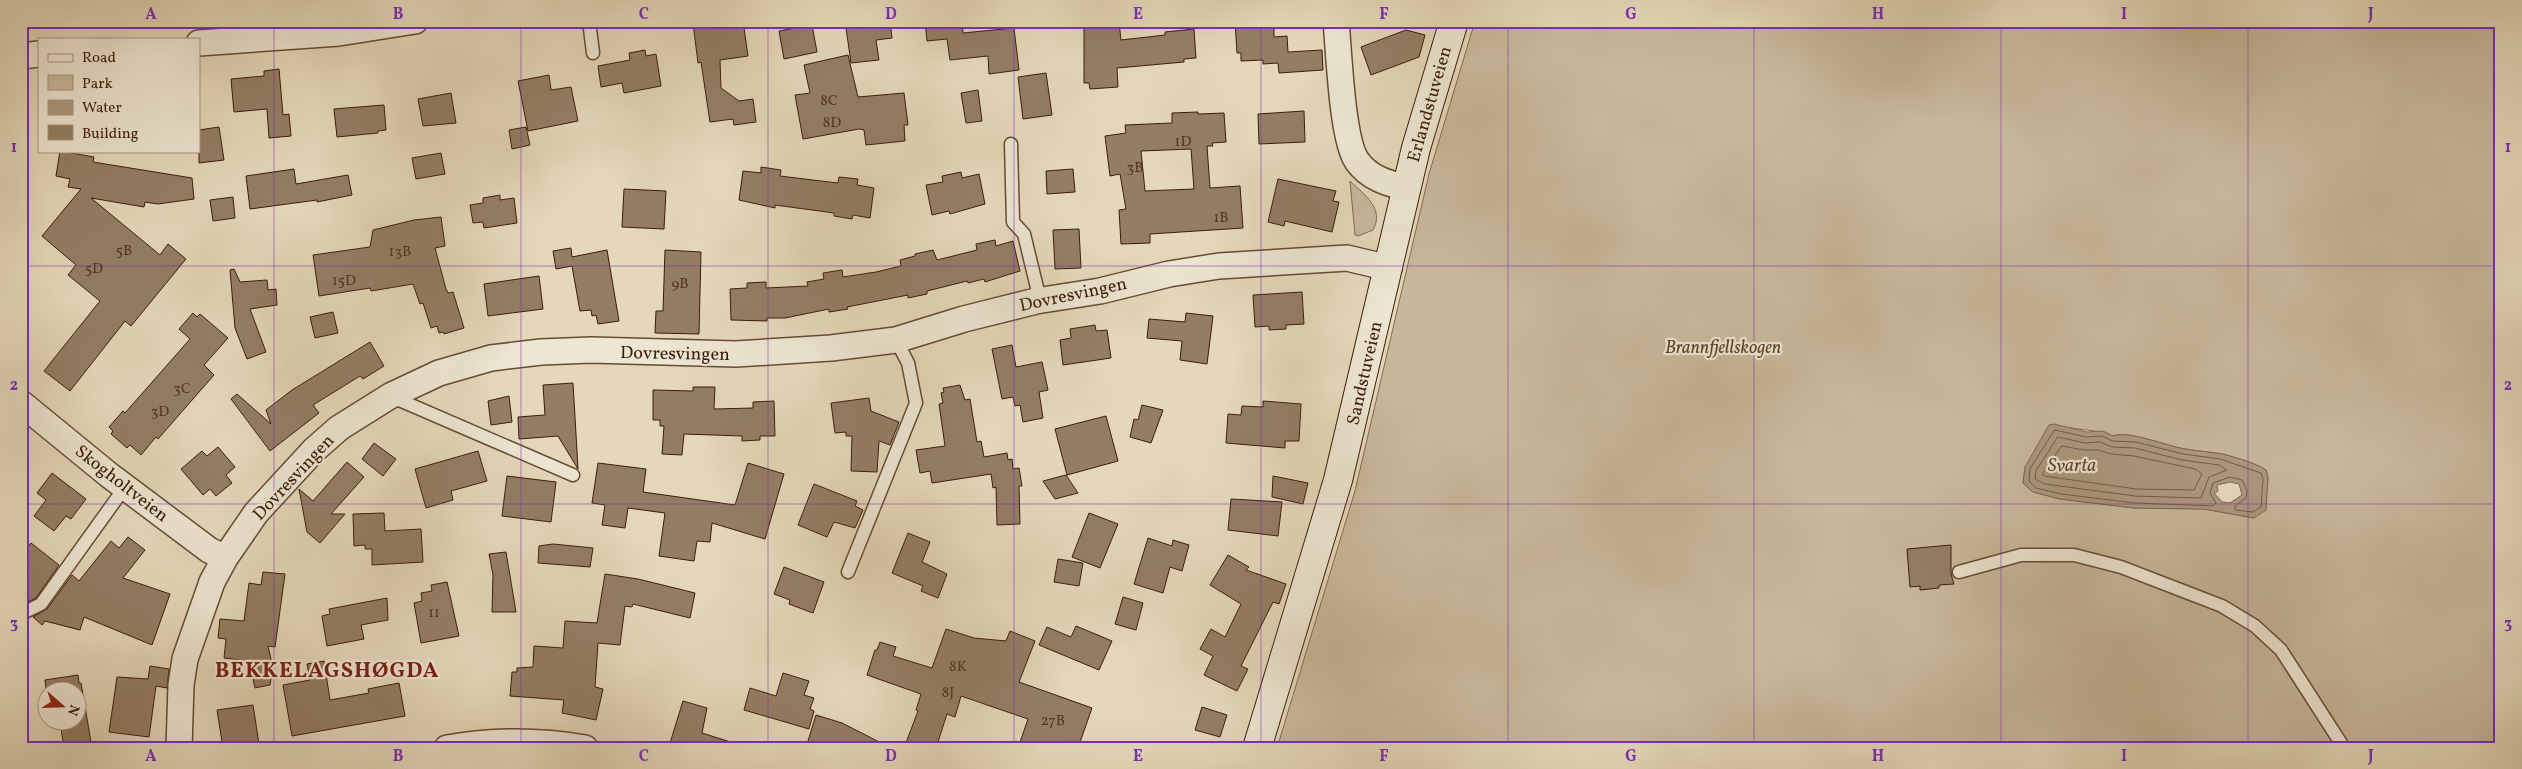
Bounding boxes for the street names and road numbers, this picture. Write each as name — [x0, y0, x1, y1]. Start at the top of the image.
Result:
street label: Erlandstuveien — [1402, 43, 1459, 165]
street label: Dovresvingen — [1017, 272, 1130, 319]
street label: Sandstuveien — [1341, 319, 1390, 428]
street label: Dovresvingen — [620, 341, 730, 368]
street label: Dovresvingen — [248, 429, 341, 527]
street label: Skogholtveien — [69, 440, 173, 529]

